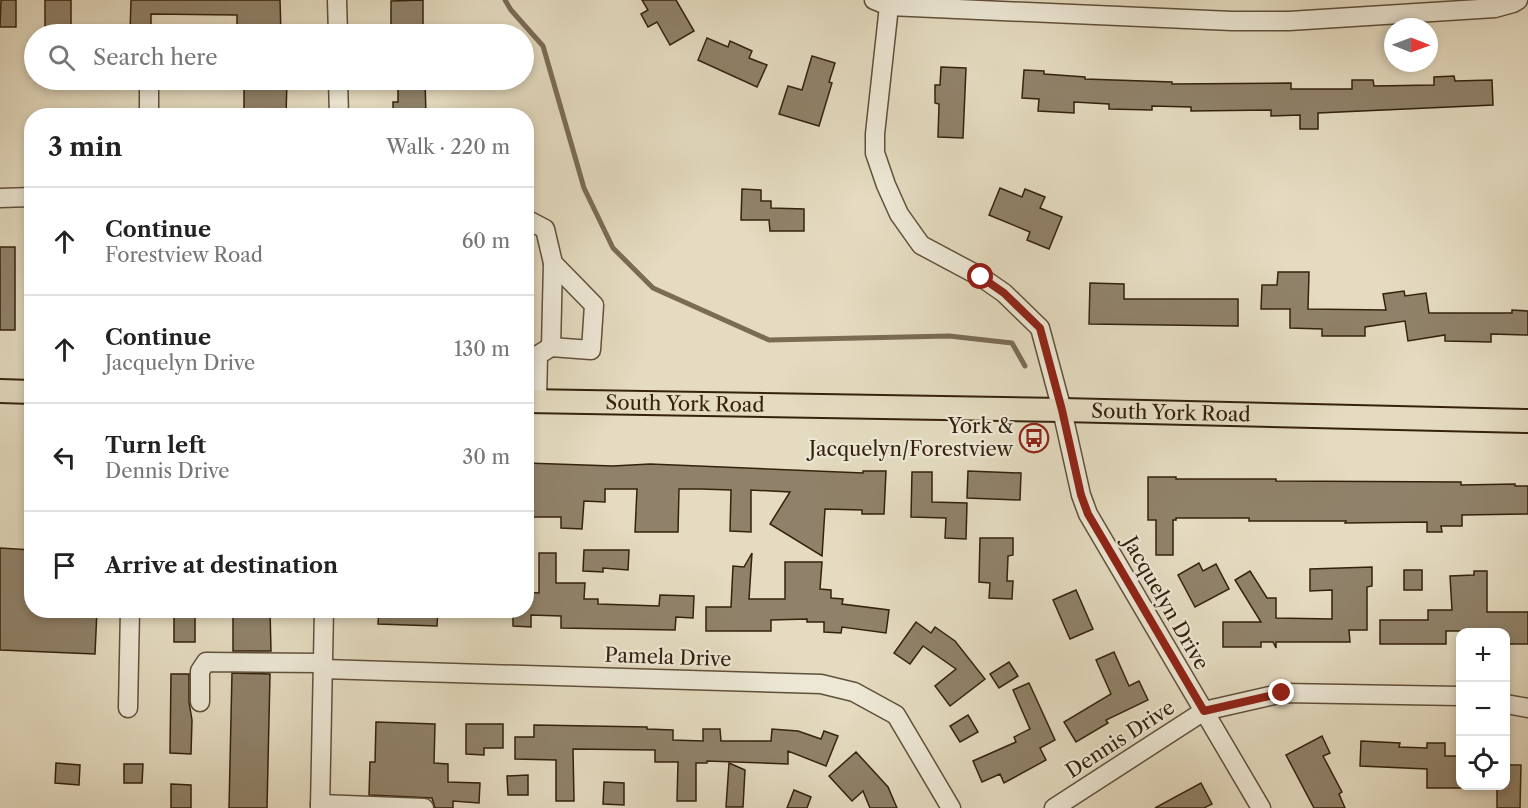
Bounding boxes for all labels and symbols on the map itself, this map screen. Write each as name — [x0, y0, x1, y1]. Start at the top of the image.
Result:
north arrow — [1384, 18, 1438, 72]
route start — [967, 263, 993, 289]
street label: South York Road — [605, 390, 765, 417]
street label: South York Road — [1091, 399, 1251, 426]
place label: York & Jacquelyn/Forestview — [806, 414, 1013, 461]
bus stop icon: York & Jacquelyn/Forestview — [1018, 422, 1050, 454]
street label: Jacquelyn Drive — [1117, 529, 1214, 674]
street label: Pamela Drive — [604, 643, 732, 671]
route end — [1268, 679, 1294, 705]
street label: Dennis Drive — [1061, 695, 1179, 783]

